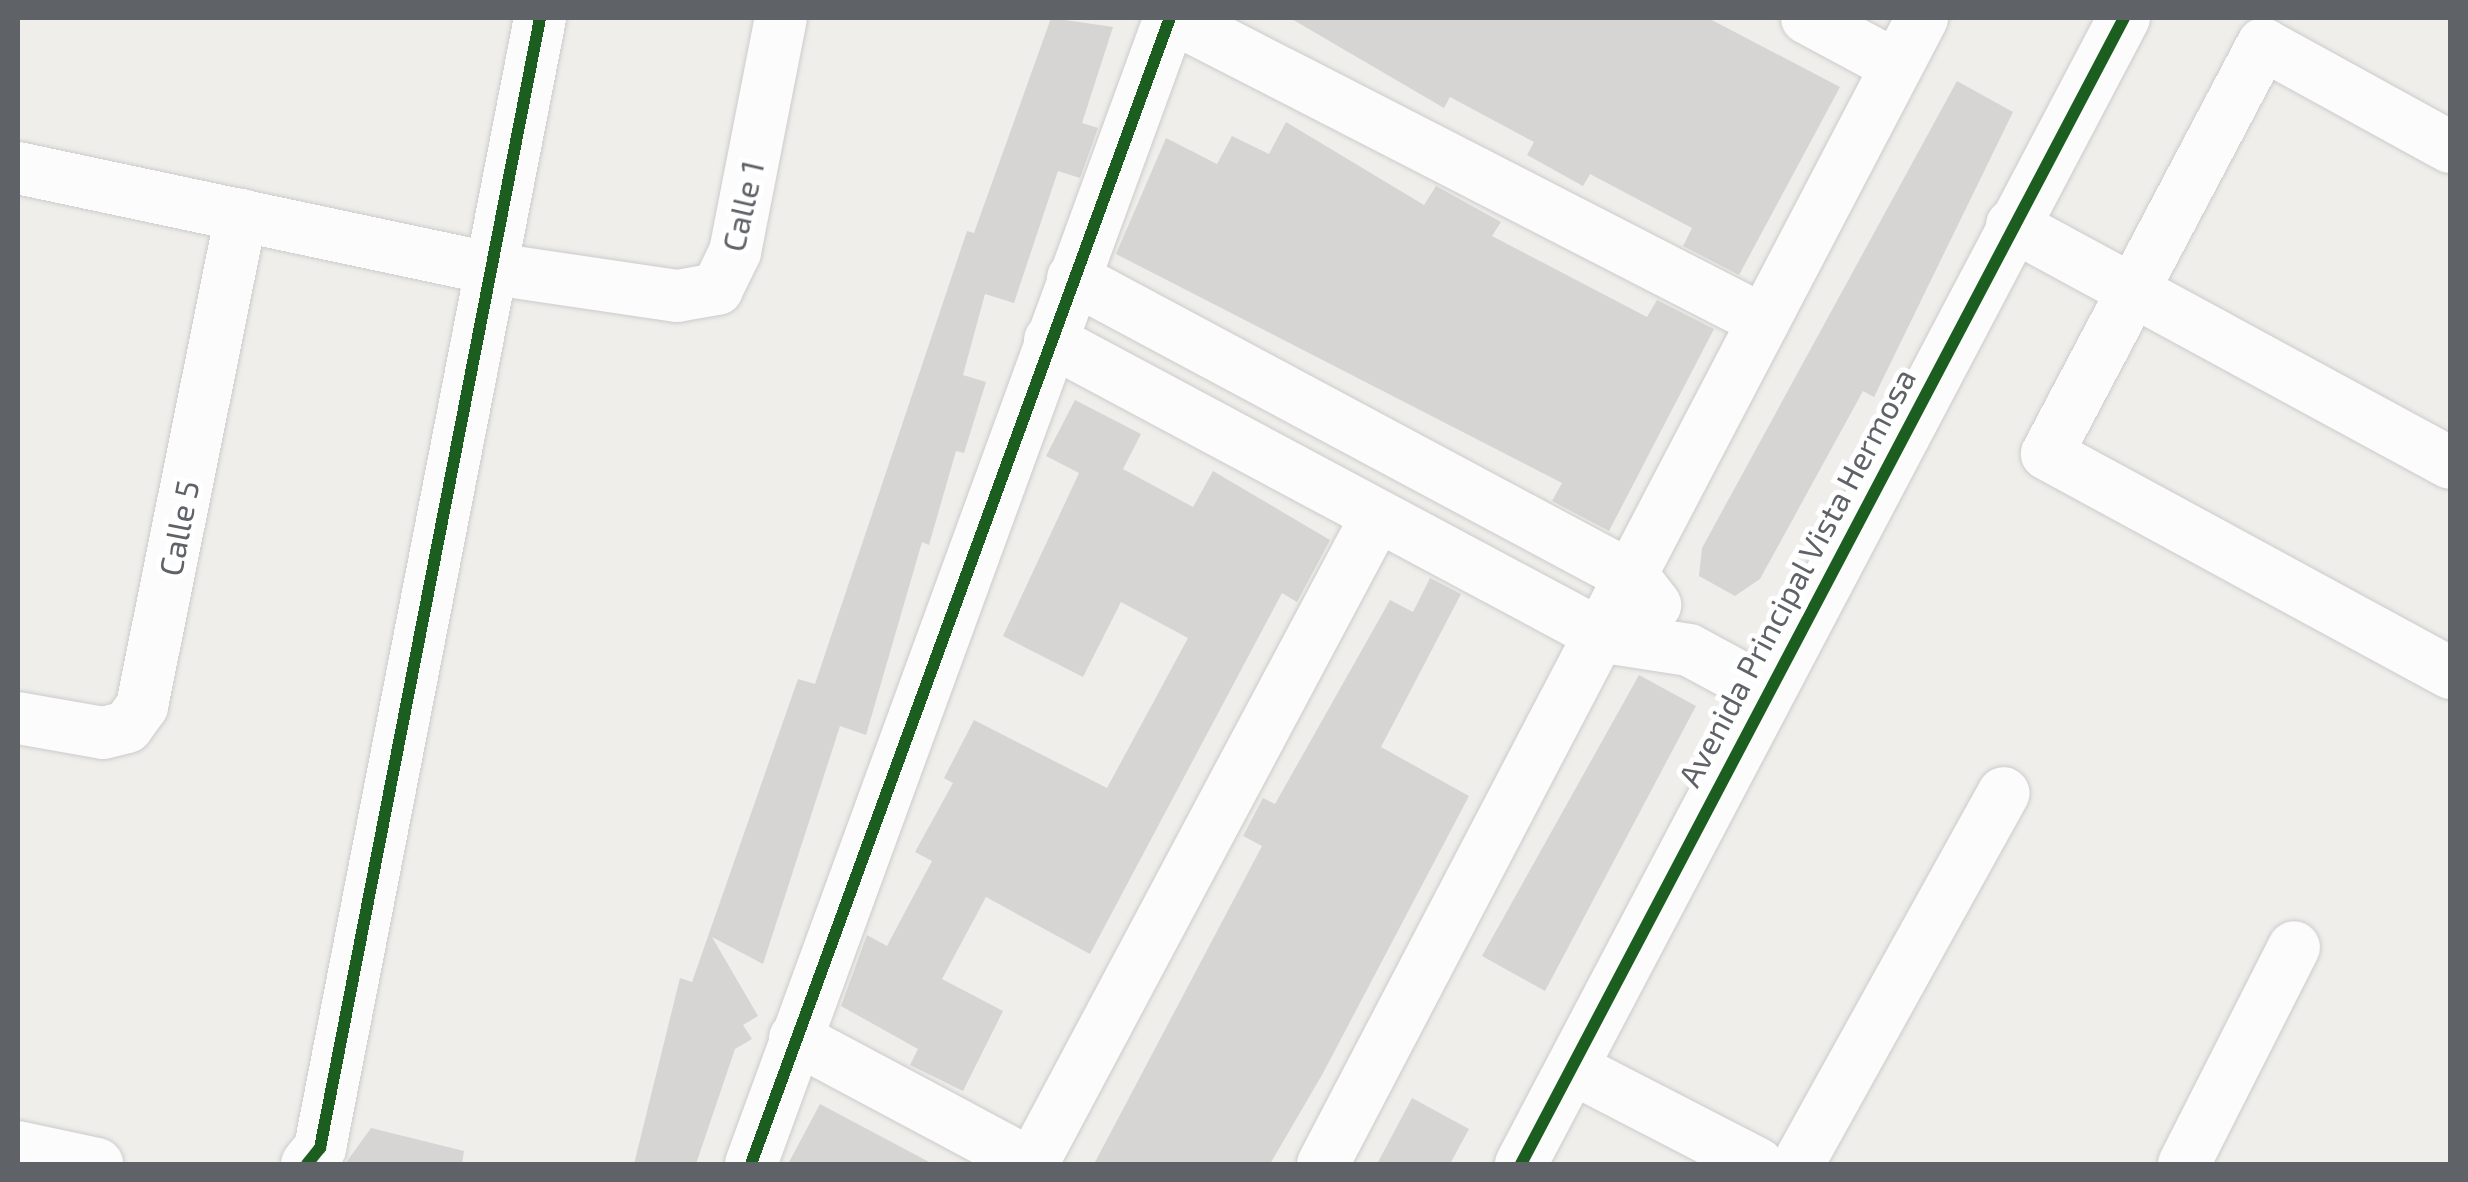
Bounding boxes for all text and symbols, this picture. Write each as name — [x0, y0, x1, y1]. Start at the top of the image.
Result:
street label: Calle 1 — [713, 157, 771, 255]
street label: Avenida Principal Vista Hermosa — [1669, 361, 1923, 793]
street label: Calle 5 — [150, 477, 206, 579]

